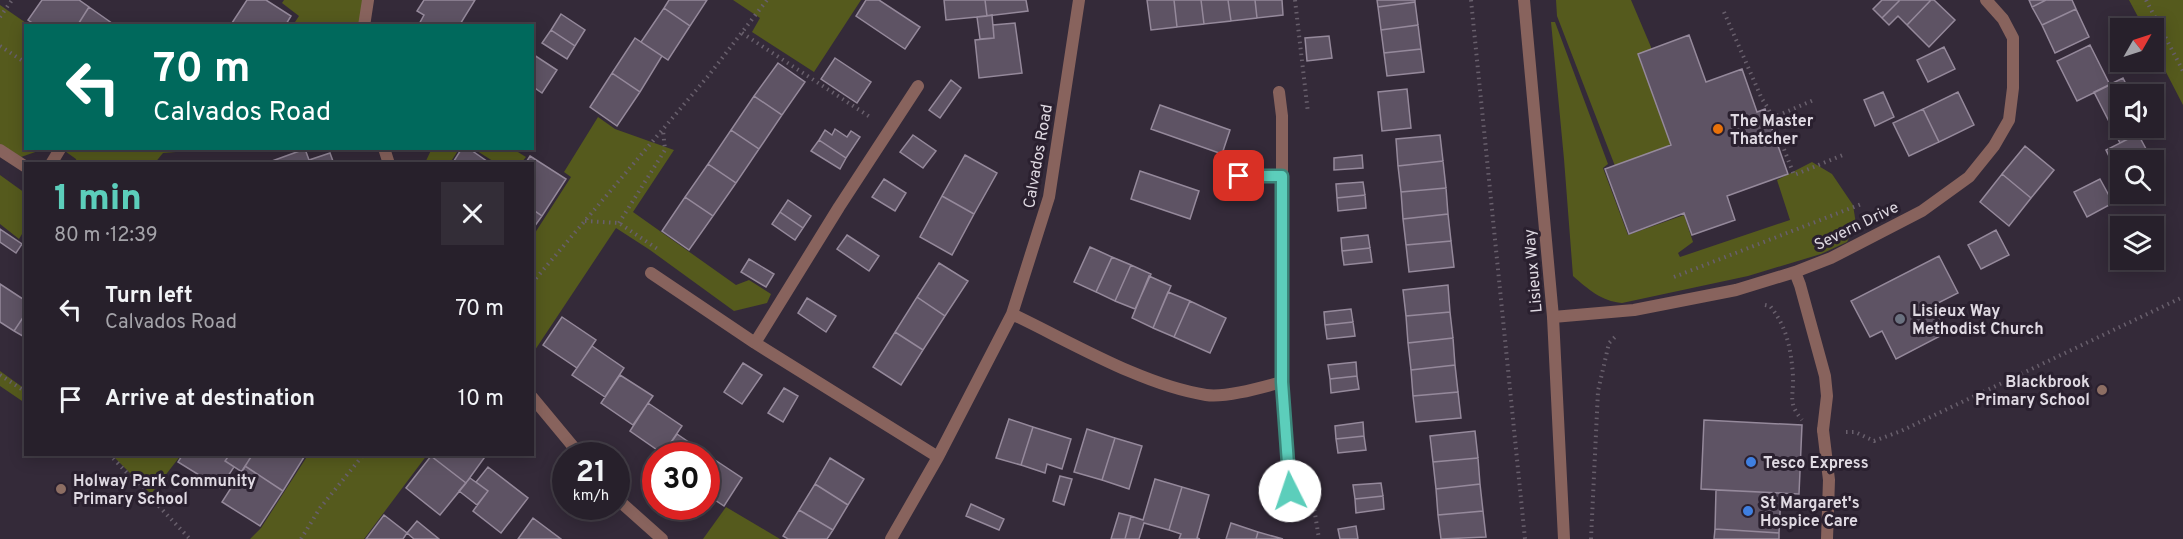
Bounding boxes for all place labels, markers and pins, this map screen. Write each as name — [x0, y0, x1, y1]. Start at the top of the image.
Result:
place label: The Master Thatcher — [1730, 112, 1814, 150]
marker: The Master Thatcher — [1711, 122, 1725, 136]
pin — [1213, 150, 1264, 201]
place label: Lisieux Way Methodist Church — [1912, 302, 2044, 340]
marker: Lisieux Way Methodist Church — [1893, 312, 1907, 326]
place label: Blackbrook Primary School — [1975, 373, 2090, 411]
marker: Blackbrook Primary School — [2095, 383, 2109, 397]
place label: Tesco Express — [1763, 454, 1869, 474]
marker: Tesco Express — [1744, 455, 1758, 469]
place label: Holway Park Community Primary School — [73, 472, 256, 510]
marker: Holway Park Community Primary School — [54, 482, 68, 496]
place label: St Margaret's Hospice Care — [1760, 494, 1860, 532]
marker: St Margaret's Hospice Care — [1741, 504, 1755, 518]

